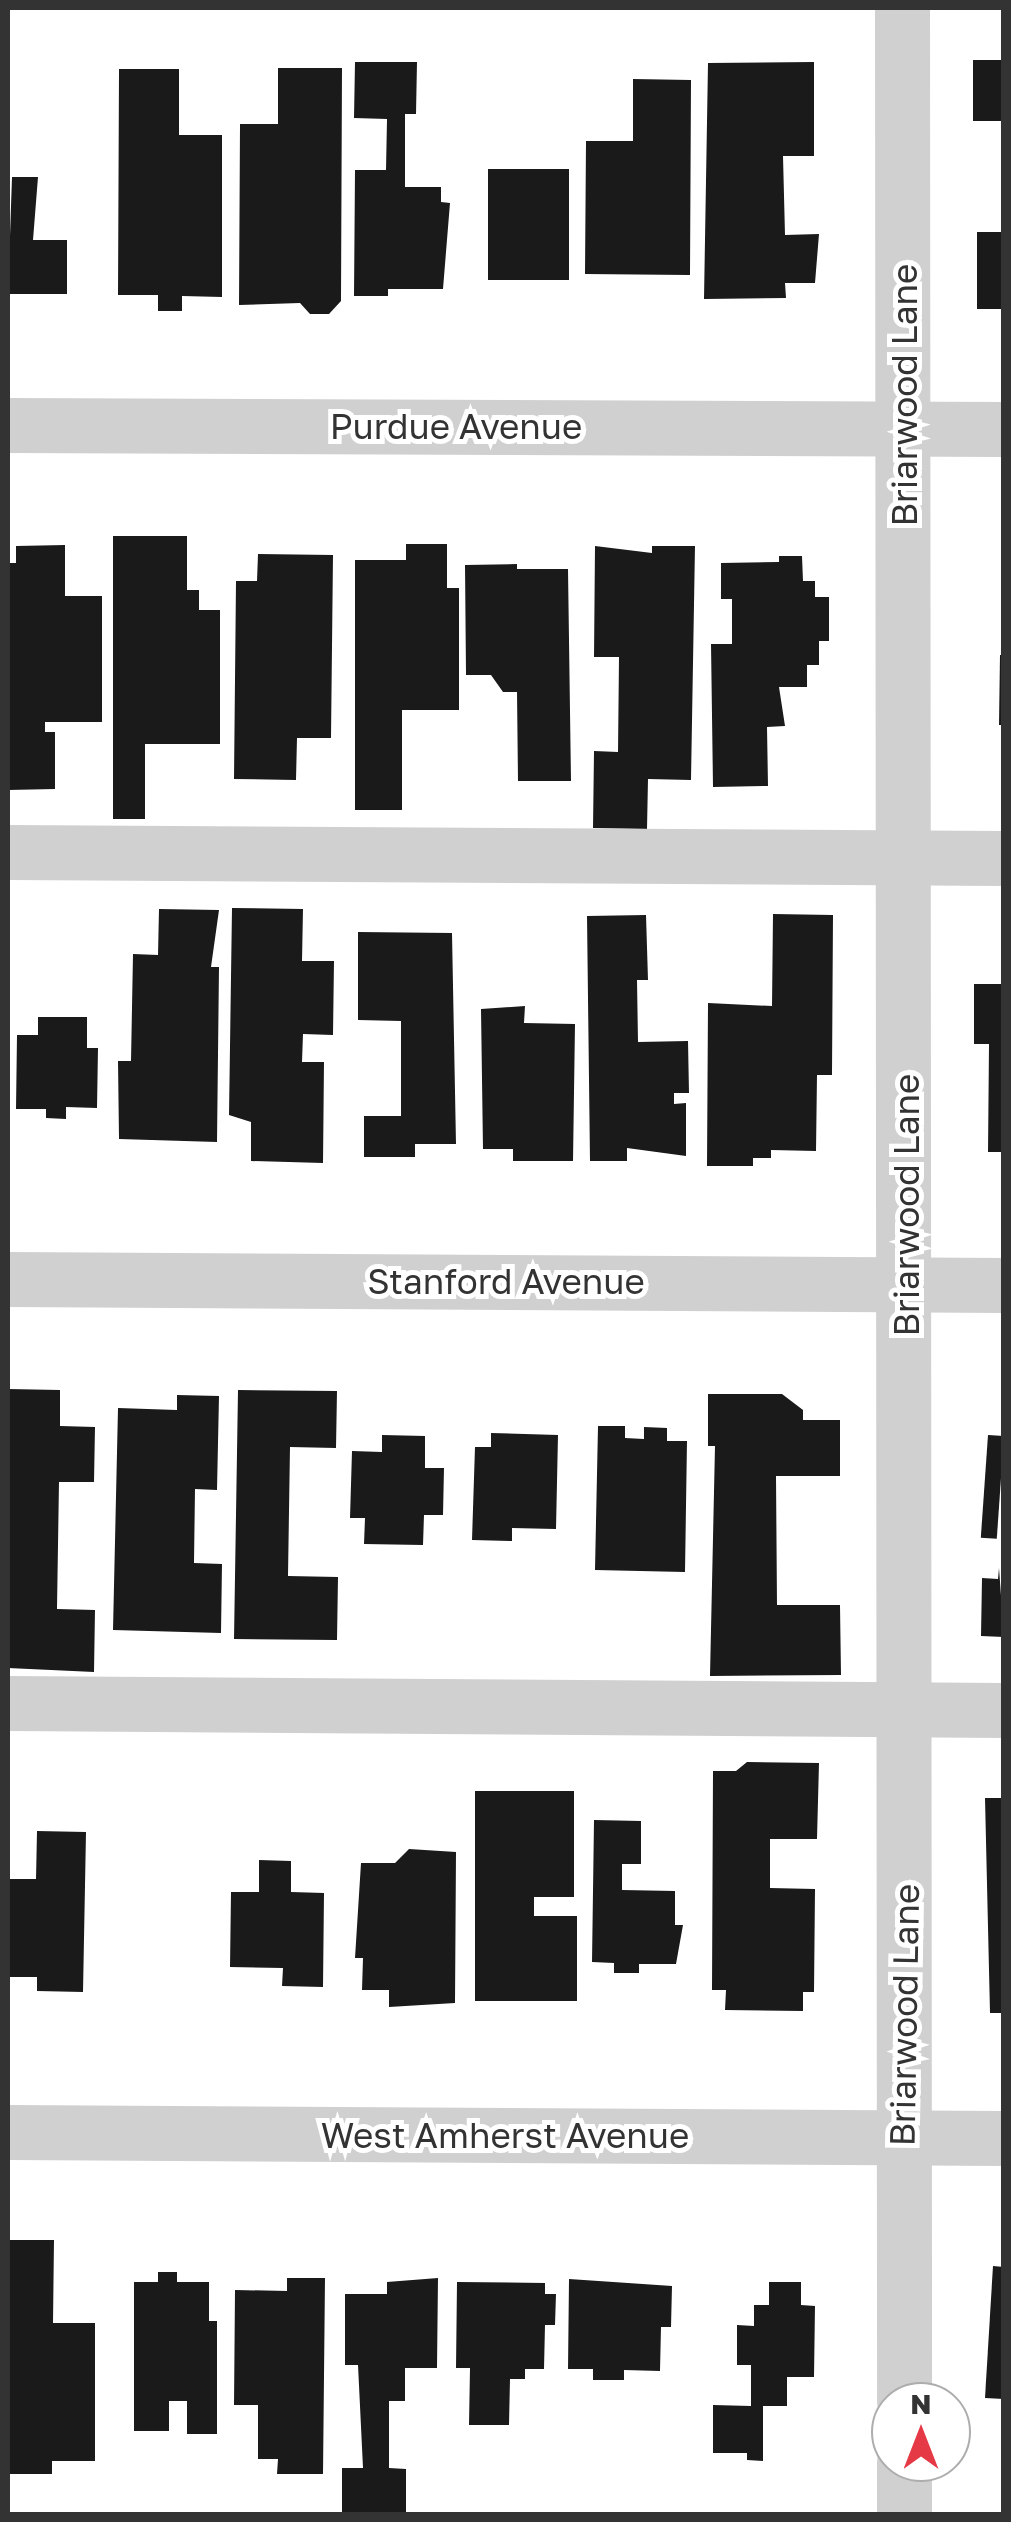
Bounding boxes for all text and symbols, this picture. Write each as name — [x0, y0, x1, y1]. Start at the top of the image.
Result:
street label: Briarwood Lane — [883, 264, 925, 526]
street label: Purdue Avenue — [330, 405, 582, 447]
street label: Briarwood Lane — [885, 1074, 927, 1336]
street label: Stanford Avenue — [367, 1260, 645, 1302]
street label: Briarwood Lane — [881, 1883, 927, 2147]
street label: West Amherst Avenue — [321, 2114, 689, 2156]
north arrow — [871, 2382, 971, 2482]
text: N — [910, 2387, 932, 2420]

